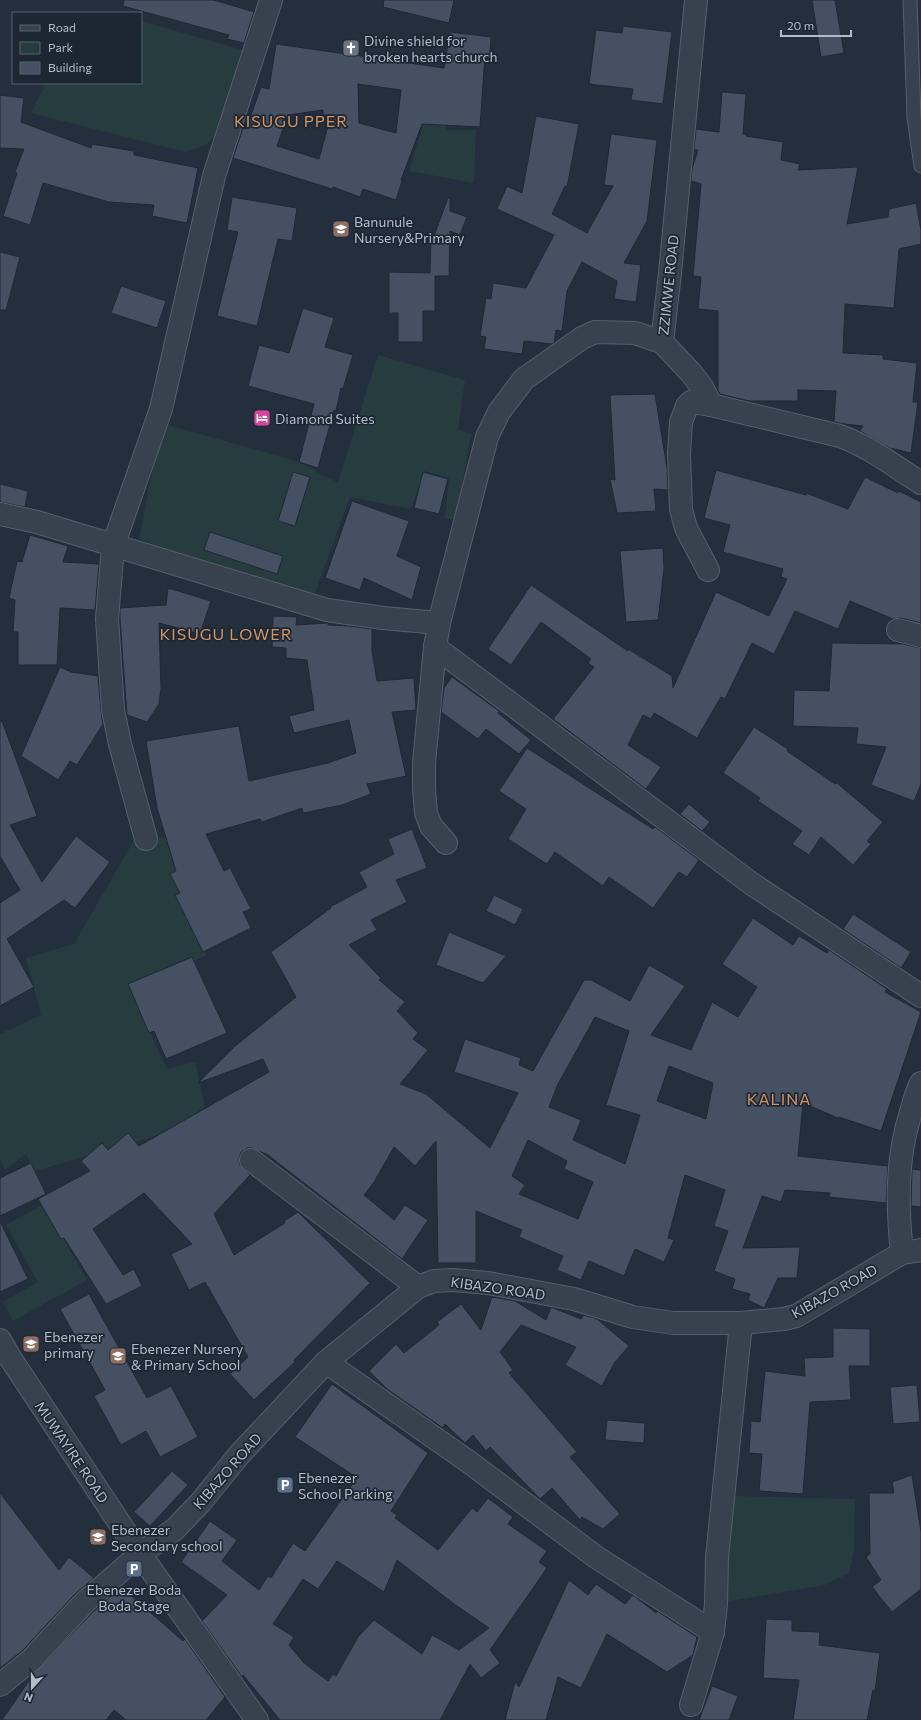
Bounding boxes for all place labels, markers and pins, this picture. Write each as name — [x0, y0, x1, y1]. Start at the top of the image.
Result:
place label: Divine shield for broken hearts church — [364, 32, 498, 65]
church icon: Divine shield for broken hearts church — [341, 38, 361, 58]
place label: Banunule Nursery&Primary — [354, 213, 465, 246]
school or university icon: Banunule Nursery&Primary — [331, 219, 351, 239]
hotel icon: Diamond Suites — [252, 408, 272, 428]
place label: Diamond Suites — [275, 410, 375, 427]
place label: Ebenezer primary — [44, 1328, 104, 1361]
school or university icon: Ebenezer primary — [21, 1334, 41, 1354]
place label: Ebenezer Nursery & Primary School — [131, 1340, 243, 1373]
school or university icon: Ebenezer Nursery & Primary School — [108, 1346, 128, 1366]
place label: Ebenezer School Parking — [298, 1469, 393, 1502]
parking icon: Ebenezer School Parking — [275, 1475, 295, 1495]
place label: Ebenezer Secondary school — [111, 1521, 222, 1554]
school or university icon: Ebenezer Secondary school — [88, 1527, 108, 1547]
parking icon: Ebenezer Boda Boda Stage — [124, 1559, 144, 1579]
place label: Ebenezer Boda Boda Stage — [87, 1581, 181, 1614]

